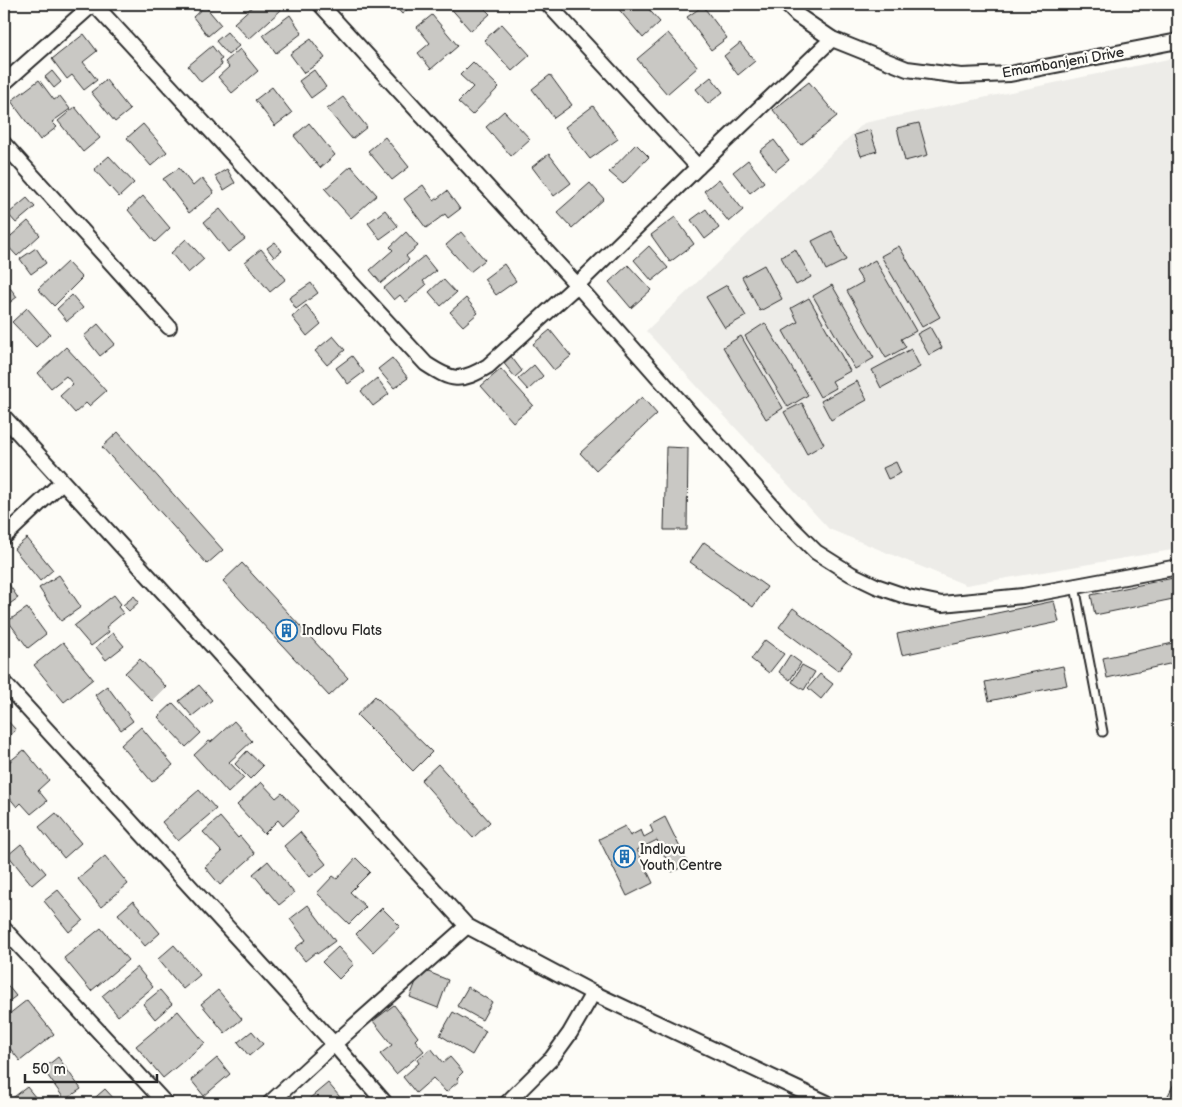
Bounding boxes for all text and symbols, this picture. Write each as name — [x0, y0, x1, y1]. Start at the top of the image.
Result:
street label: Emambanjeni Drive — [1001, 43, 1125, 82]
building icon: Indlovu Flats — [274, 618, 298, 642]
place label: Indlovu Flats — [302, 622, 382, 639]
place label: Indlovu Youth Centre — [639, 841, 722, 874]
building icon: Indlovu Youth Centre — [612, 845, 636, 869]
scale bar — [25, 1052, 158, 1084]
text: 50 m — [32, 1060, 66, 1079]

